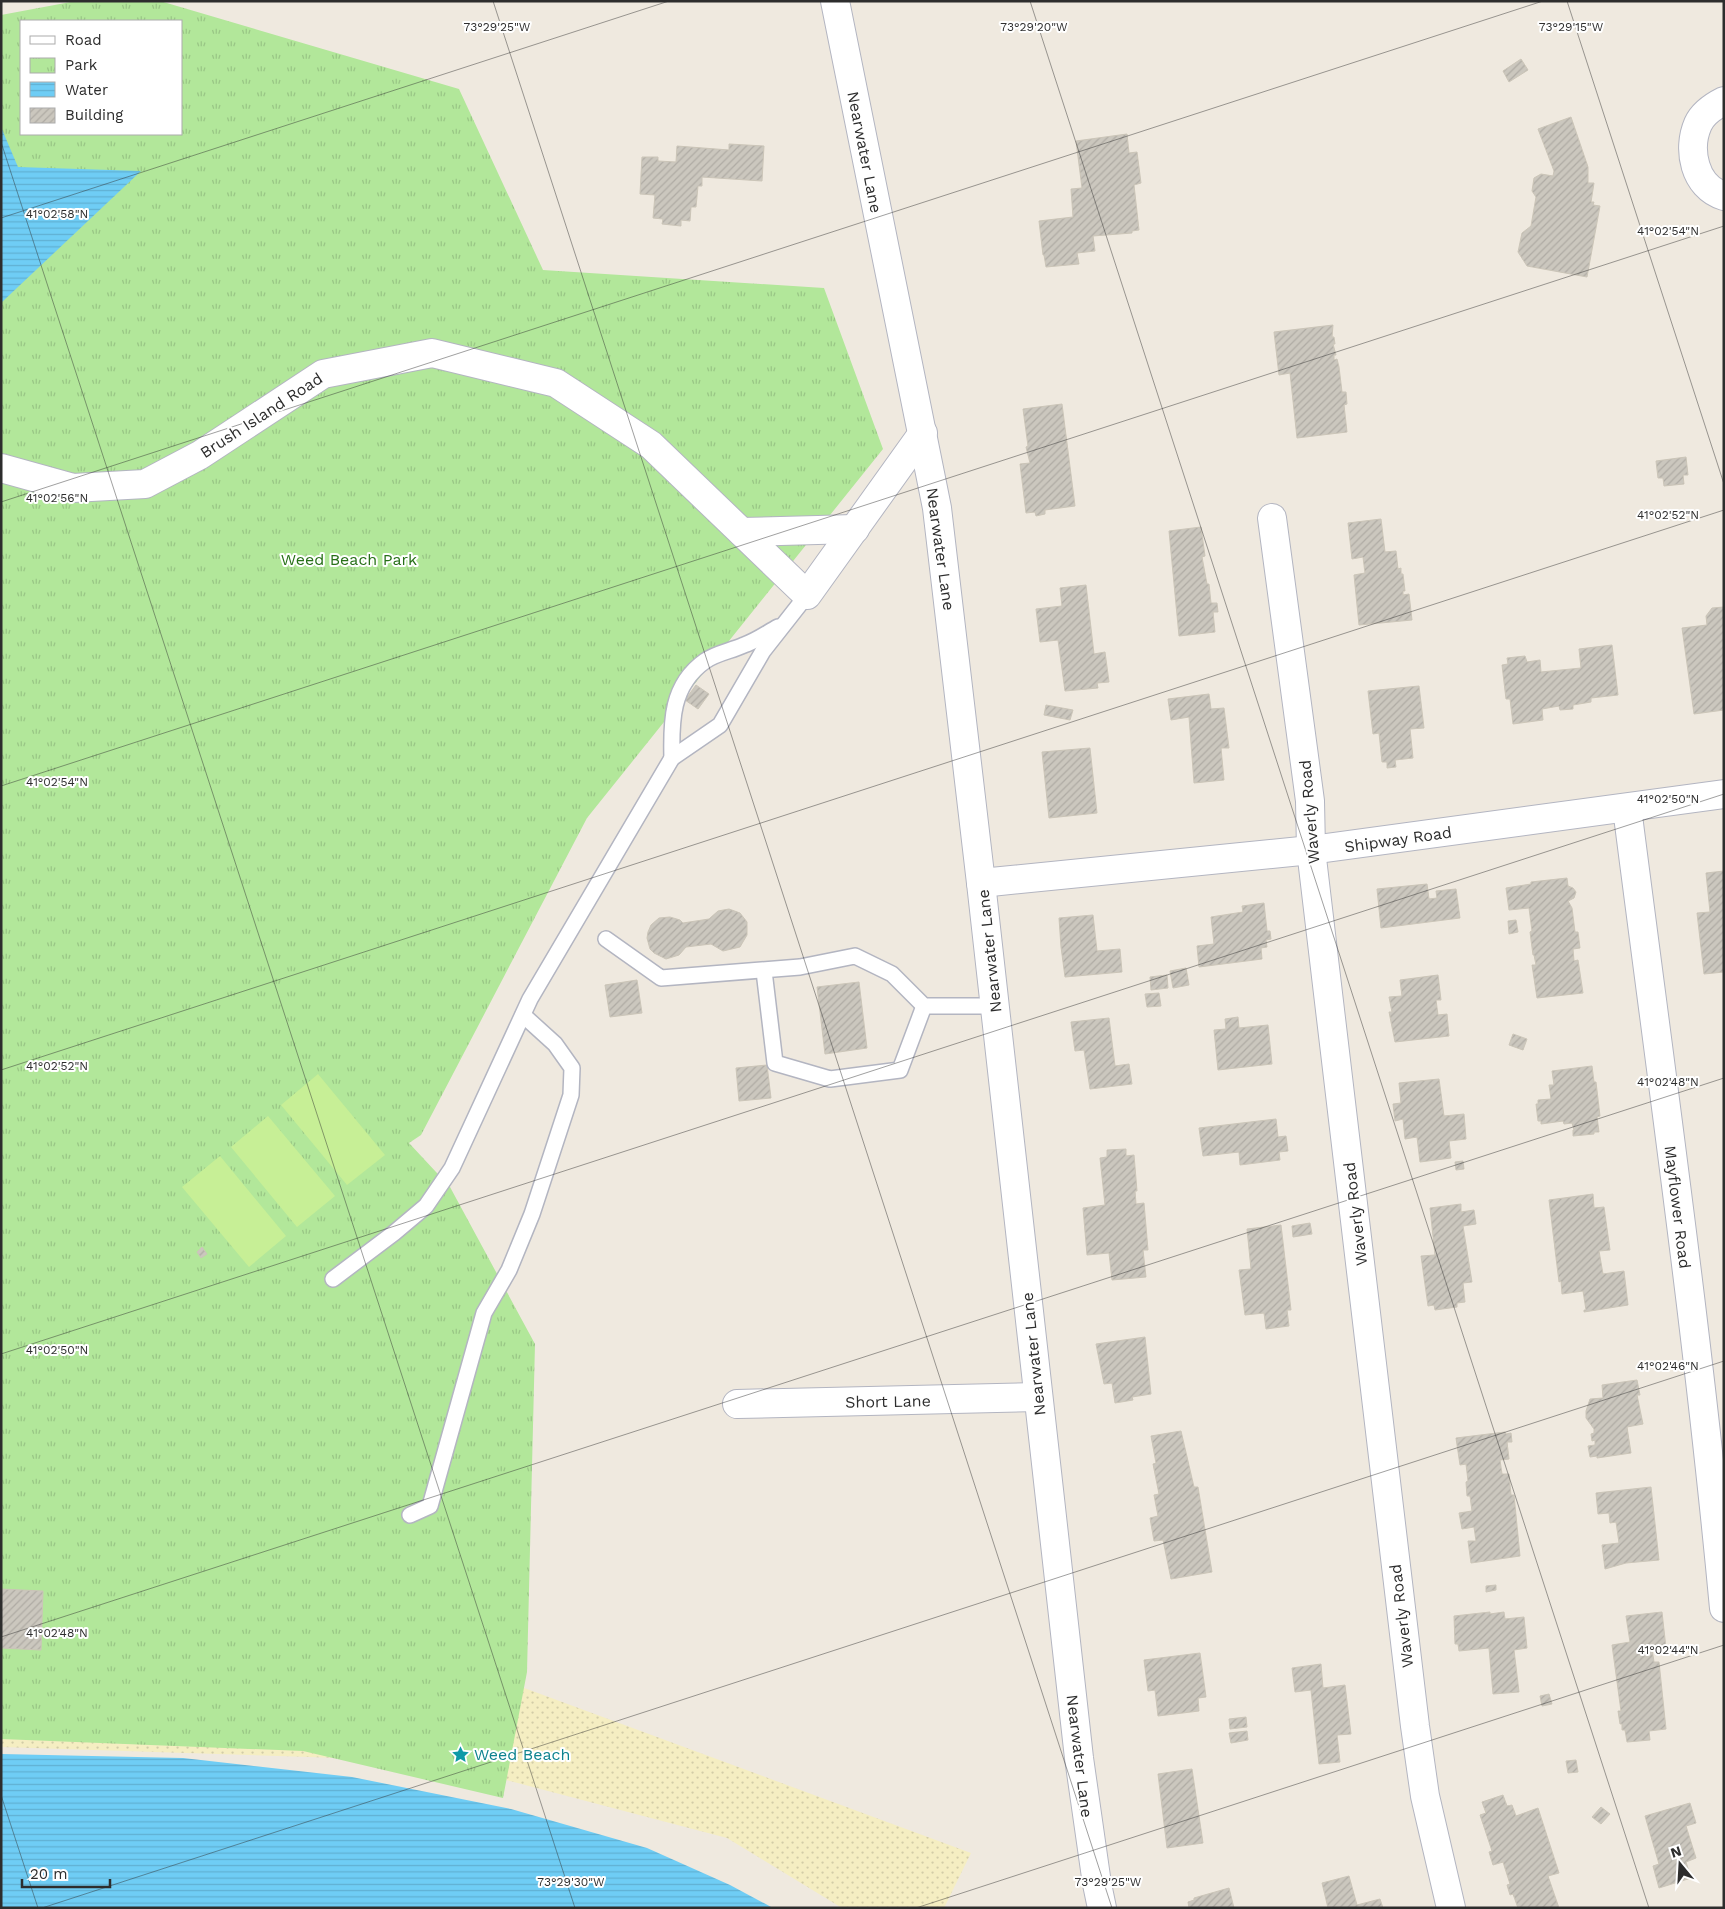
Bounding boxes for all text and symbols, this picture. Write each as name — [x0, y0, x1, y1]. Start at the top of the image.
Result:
legend — [20, 20, 182, 135]
text: 73°29'25"W — [464, 20, 531, 34]
text: 73°29'20"W — [1000, 20, 1068, 34]
text: 73°29'15"W — [1539, 20, 1604, 34]
text: Road — [65, 31, 102, 49]
text: Park — [65, 56, 98, 74]
text: Water — [65, 81, 108, 99]
street label: Nearwater Lane — [843, 90, 886, 215]
text: Building — [65, 106, 123, 124]
text: 41°02'58"N — [26, 207, 88, 221]
text: 41°02'54"N — [1637, 224, 1699, 238]
street label: Brush Island Road — [197, 369, 326, 462]
street label: Nearwater Lane — [922, 487, 959, 612]
text: 41°02'56"N — [26, 491, 88, 505]
text: 41°02'52"N — [1637, 508, 1699, 522]
park label: Weed Beach Park — [281, 550, 417, 569]
street label: Waverly Road — [1295, 759, 1324, 865]
text: 41°02'54"N — [26, 775, 88, 789]
text: 41°02'50"N — [1637, 792, 1699, 806]
street label: Shipway Road — [1343, 823, 1453, 856]
street label: Nearwater Lane — [974, 888, 1005, 1013]
text: 41°02'52"N — [26, 1059, 88, 1073]
text: 41°02'48"N — [1637, 1075, 1699, 1089]
street label: Mayflower Road — [1661, 1144, 1694, 1270]
street label: Waverly Road — [1340, 1161, 1371, 1267]
street label: Nearwater Lane — [1018, 1291, 1049, 1416]
text: 41°02'50"N — [26, 1343, 88, 1357]
text: 41°02'46"N — [1637, 1359, 1699, 1373]
street label: Short Lane — [845, 1391, 931, 1412]
street label: Waverly Road — [1386, 1563, 1417, 1669]
text: 41°02'48"N — [26, 1626, 88, 1640]
text: 41°02'44"N — [1637, 1643, 1699, 1657]
street label: Nearwater Lane — [1063, 1694, 1096, 1819]
place icon: Weed Beach — [450, 1744, 470, 1764]
place label: Weed Beach — [474, 1745, 570, 1764]
north arrow — [1655, 1839, 1705, 1889]
text: N — [1669, 1842, 1683, 1861]
scale bar — [22, 1856, 110, 1888]
text: 20 m — [30, 1865, 68, 1883]
text: 73°29'30"W — [537, 1875, 605, 1889]
text: 73°29'25"W — [1075, 1875, 1142, 1889]

